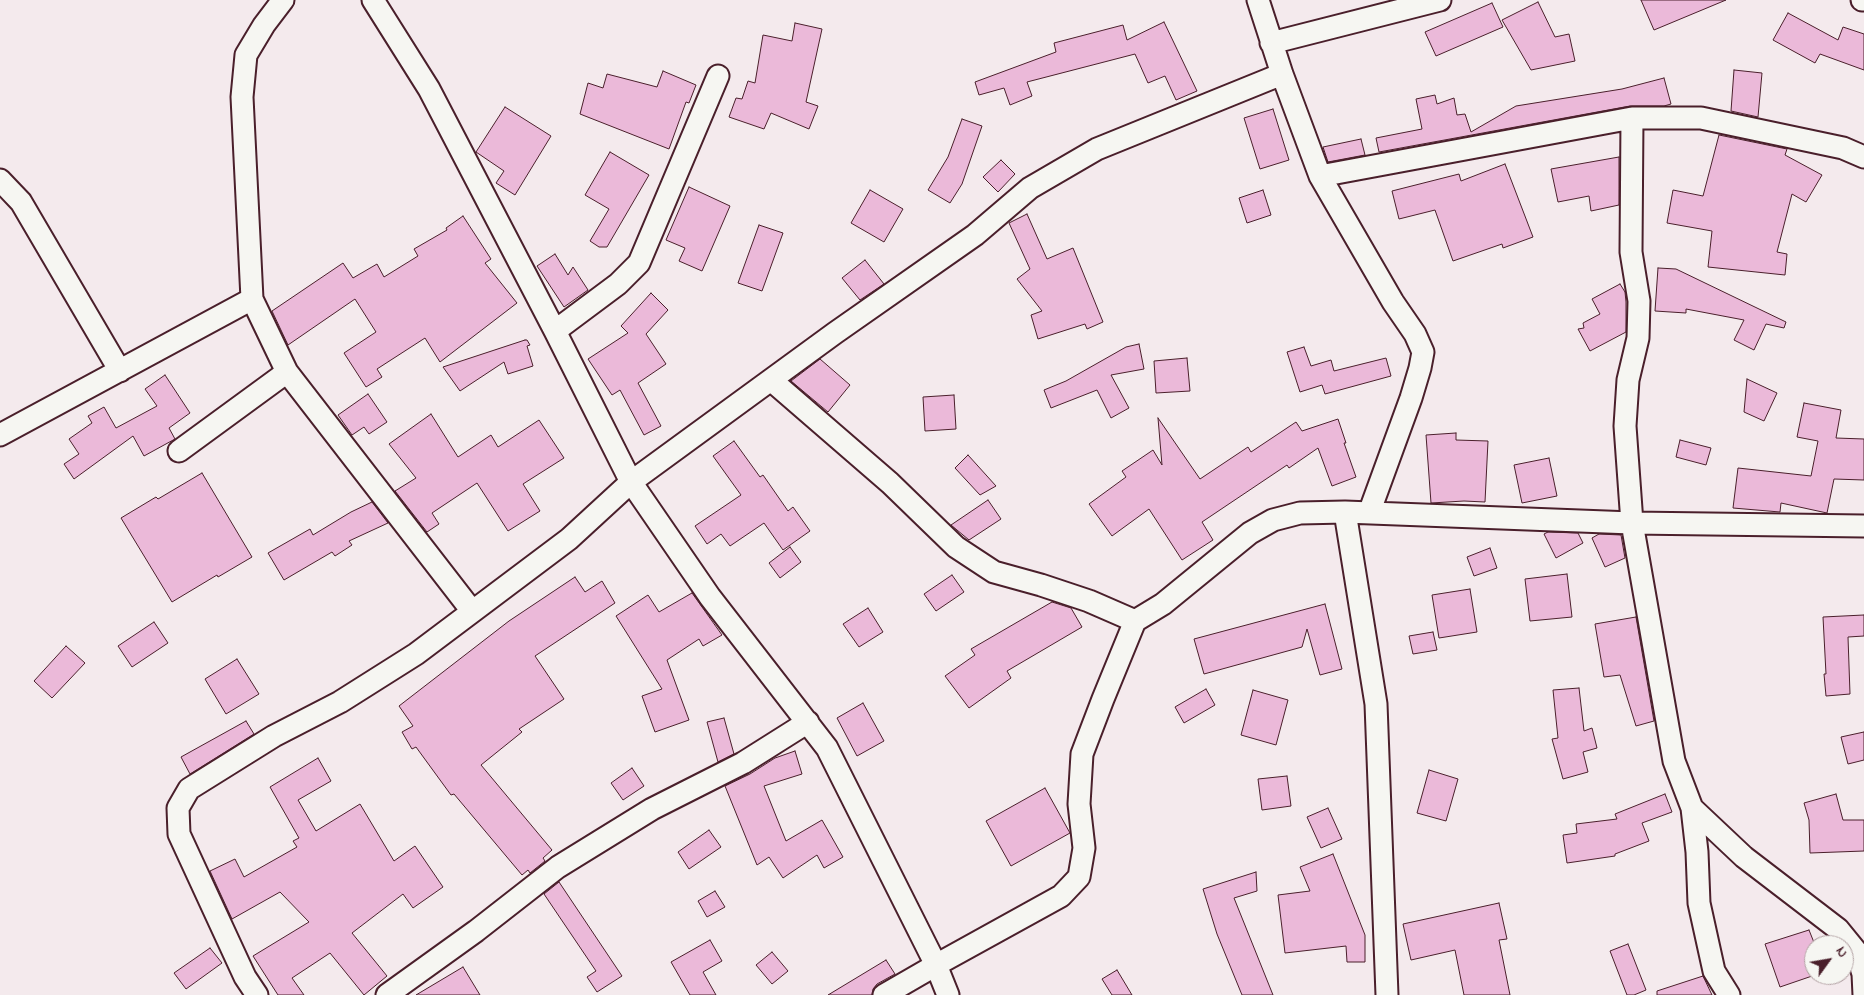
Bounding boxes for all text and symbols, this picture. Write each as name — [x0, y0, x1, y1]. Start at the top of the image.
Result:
north arrow — [1804, 935, 1854, 985]
text: N — [1830, 943, 1853, 962]

